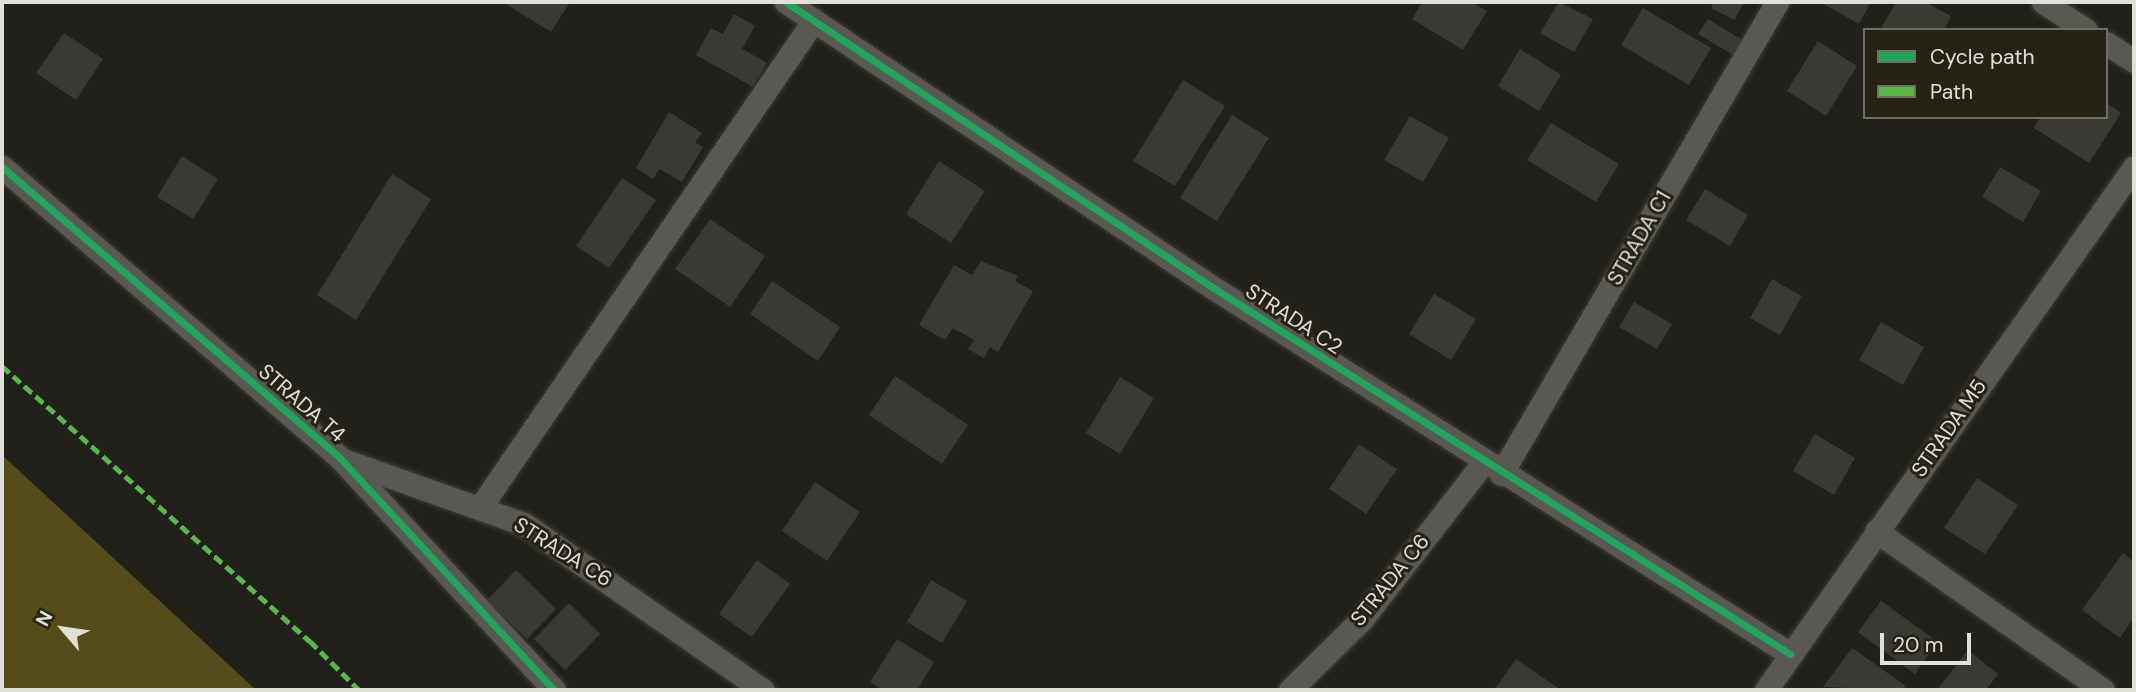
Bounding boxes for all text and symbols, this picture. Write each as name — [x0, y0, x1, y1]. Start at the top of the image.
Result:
legend — [1863, 28, 2108, 119]
text: Cycle path — [1930, 43, 2035, 71]
text: Path — [1930, 78, 1973, 106]
street label: STRADA C1 — [1602, 186, 1676, 290]
street label: STRADA C2 — [1241, 278, 1347, 360]
street label: STRADA T4 — [254, 359, 350, 447]
street label: STRADA M5 — [1906, 374, 1992, 482]
street label: STRADA C6 — [509, 512, 617, 592]
street label: STRADA C6 — [1345, 529, 1435, 631]
north arrow — [28, 594, 98, 664]
text: N — [30, 606, 58, 631]
scale bar — [1884, 618, 1975, 662]
text: 20 m — [1893, 631, 1944, 659]

